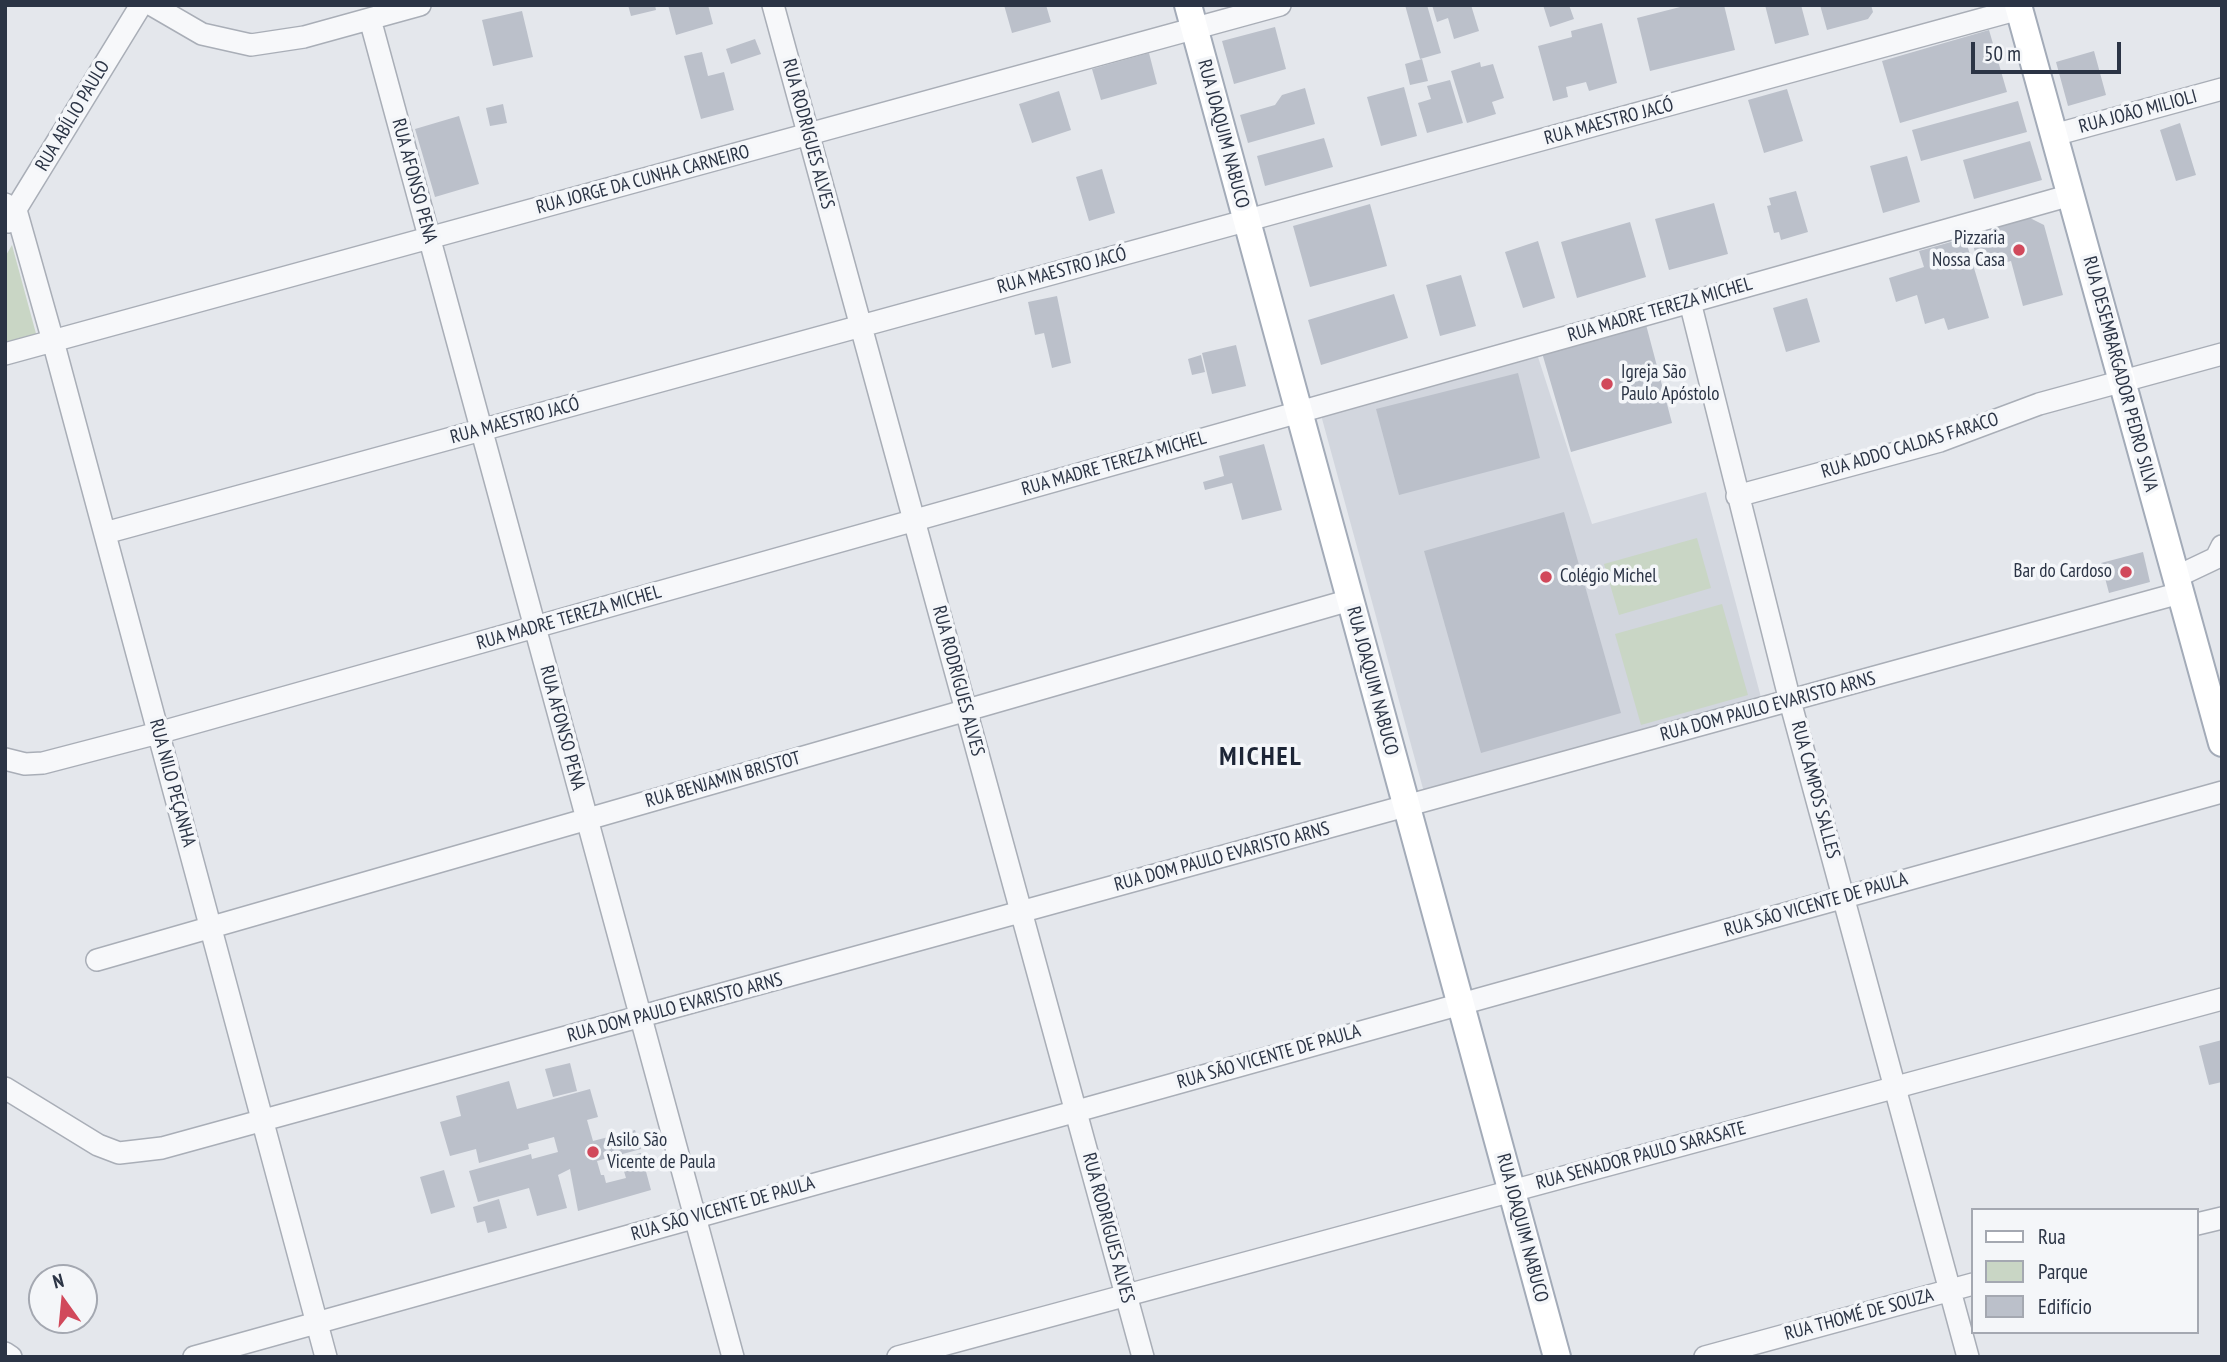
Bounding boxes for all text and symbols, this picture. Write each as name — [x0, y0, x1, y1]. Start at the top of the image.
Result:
scale bar — [1975, 28, 2126, 72]
text: 50 m — [1984, 40, 2021, 67]
street label: RUA RODRIGUES ALVES — [777, 56, 839, 212]
street label: RUA ABÍLIO PAULO — [31, 57, 115, 175]
street label: RUA JOAQUIM NABUCO — [1192, 57, 1254, 211]
street label: RUA JOÃO MILIOLI — [2076, 85, 2200, 139]
street label: RUA MAESTRO JACÓ — [1542, 94, 1676, 150]
street label: RUA AFONSO PENA — [386, 116, 442, 246]
street label: RUA JORGE DA CUNHA CARNEIRO — [534, 141, 752, 219]
place label: Pizzaria Nossa Casa — [1932, 228, 2005, 272]
marker: Pizzaria Nossa Casa — [2011, 242, 2027, 258]
street label: RUA MAESTRO JACÓ — [995, 243, 1129, 299]
street label: RUA DESEMBARGADOR PEDRO SILVA — [2078, 254, 2162, 494]
street label: RUA MADRE TEREZA MICHEL — [1565, 273, 1755, 347]
place label: Igreja São Paulo Apóstolo — [1621, 362, 1719, 406]
marker: Igreja São Paulo Apóstolo — [1599, 376, 1615, 392]
street label: RUA MAESTRO JACÓ — [448, 393, 582, 449]
street label: RUA ADDO CALDAS FARACO — [1819, 408, 2001, 484]
street label: RUA MADRE TEREZA MICHEL — [1019, 427, 1209, 501]
place label: Bar do Cardoso — [2013, 561, 2112, 583]
marker: Bar do Cardoso — [2118, 564, 2134, 580]
place label: Colégio Michel — [1560, 566, 1657, 588]
marker: Colégio Michel — [1538, 569, 1554, 585]
street label: RUA MADRE TEREZA MICHEL — [474, 581, 664, 655]
street label: RUA RODRIGUES ALVES — [927, 603, 989, 759]
street label: RUA JOAQUIM NABUCO — [1341, 604, 1403, 758]
street label: RUA AFONSO PENA — [534, 663, 590, 793]
street label: RUA DOM PAULO EVARISTO ARNS — [1658, 667, 1878, 747]
street label: RUA NILO PEÇANHA — [144, 717, 200, 849]
street label: RUA CAMPOS SALLES — [1786, 719, 1844, 861]
district label: MICHEL — [1220, 742, 1302, 774]
street label: RUA BENJAMIN BRISTOT — [643, 747, 803, 813]
street label: RUA DOM PAULO EVARISTO ARNS — [1112, 817, 1332, 897]
street label: RUA SÃO VICENTE DE PAULA — [1722, 868, 1910, 942]
street label: RUA DOM PAULO EVARISTO ARNS — [565, 968, 785, 1048]
street label: RUA SÃO VICENTE DE PAULA — [1175, 1020, 1363, 1094]
street label: RUA SENADOR PAULO SARASATE — [1534, 1117, 1748, 1195]
place label: Asilo São Vicente de Paula — [607, 1130, 716, 1174]
marker: Asilo São Vicente de Paula — [585, 1144, 601, 1160]
street label: RUA RODRIGUES ALVES — [1077, 1150, 1139, 1306]
street label: RUA JOAQUIM NABUCO — [1491, 1151, 1553, 1305]
street label: RUA SÃO VICENTE DE PAULA — [629, 1172, 817, 1246]
legend — [1972, 1208, 2199, 1334]
text: Rua — [2038, 1223, 2066, 1250]
text: Parque — [2038, 1258, 2088, 1285]
north arrow — [28, 1264, 98, 1334]
text: N — [50, 1268, 66, 1294]
street label: RUA THOMÉ DE SOUZA — [1782, 1284, 1936, 1346]
text: Edifício — [2038, 1293, 2092, 1320]

